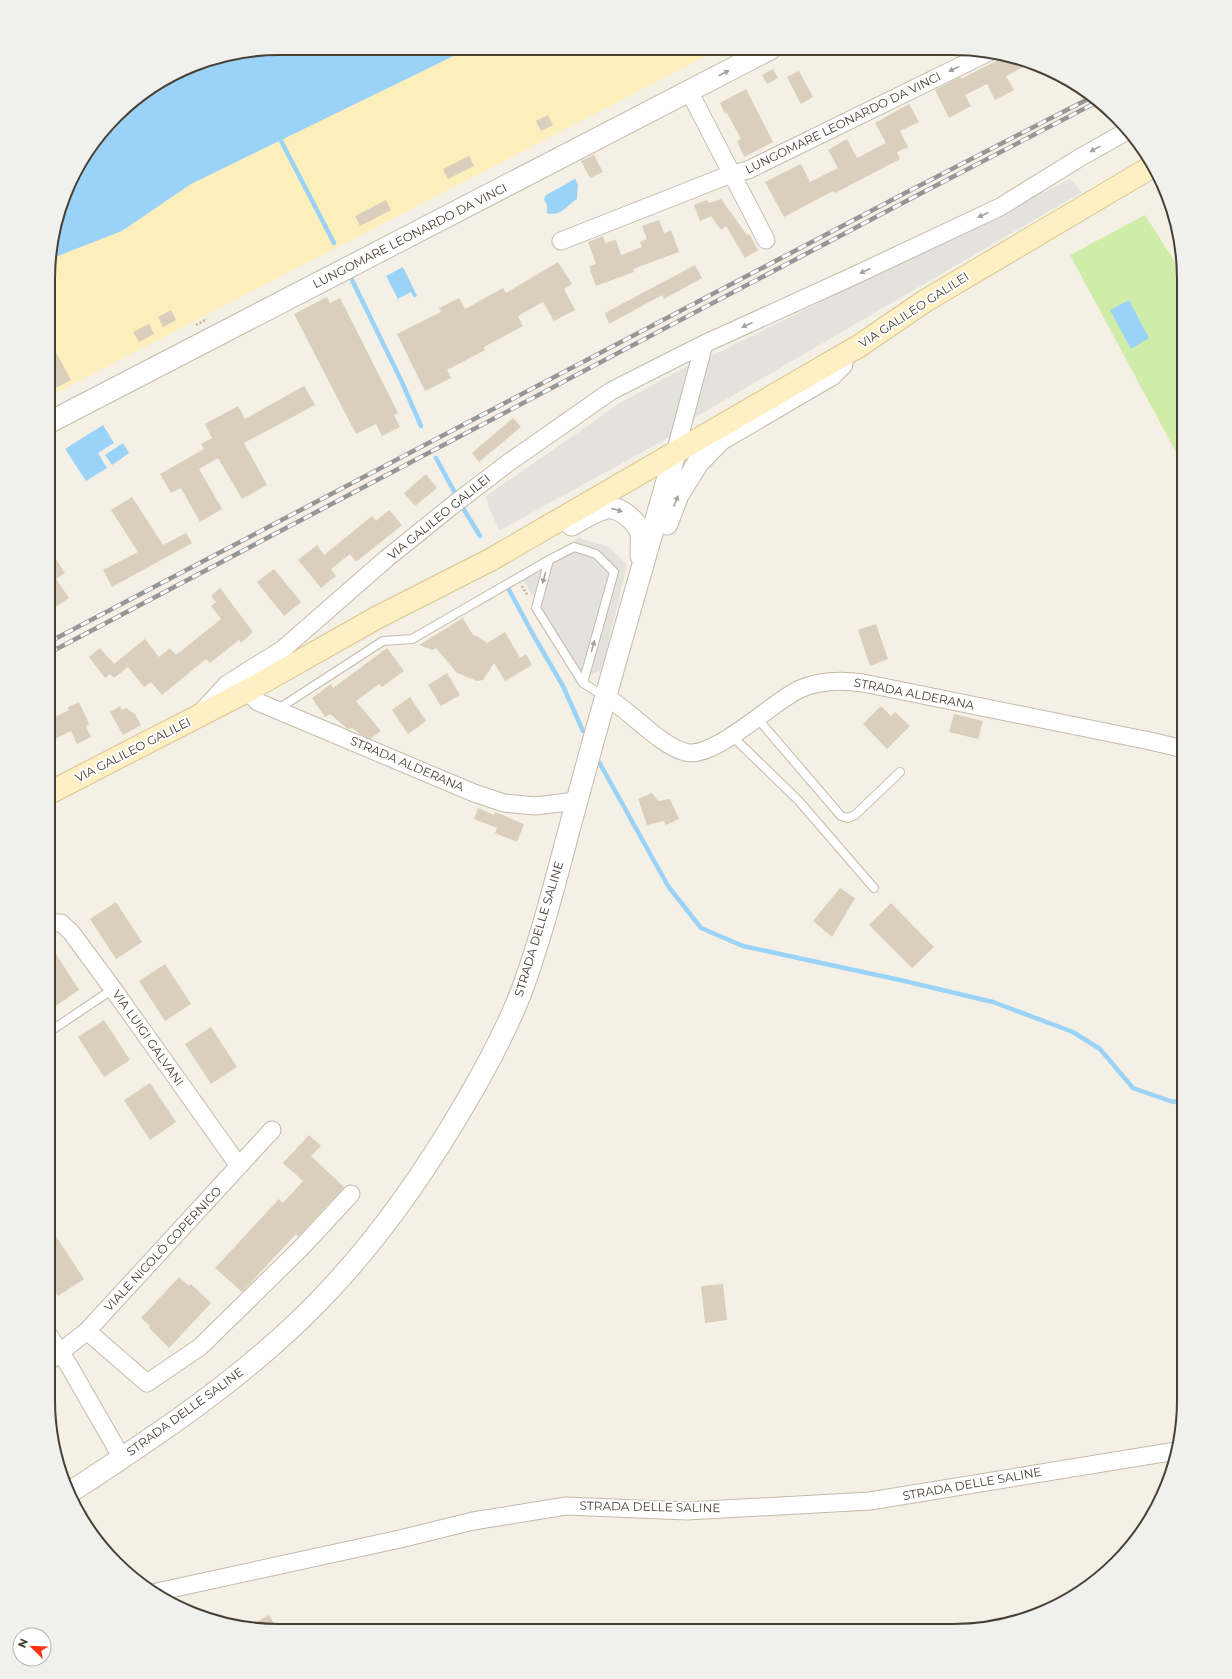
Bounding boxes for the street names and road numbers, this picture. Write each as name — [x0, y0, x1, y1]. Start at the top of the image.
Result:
street label: LUNGOMARE LEONARDO DA VINCI — [742, 68, 943, 177]
street label: LUNGOMARE LEONARDO DA VINCI — [310, 180, 509, 291]
street label: VIA GALILEO GALILEI — [856, 269, 971, 351]
street label: VIA GALILEO GALILEI — [384, 471, 493, 563]
street label: STRADA ALDERANA — [853, 674, 976, 713]
street label: VIA GALILEO GALILEI — [72, 714, 193, 785]
street label: STRADA ALDERANA — [348, 733, 467, 794]
street label: STRADA DELLE SALINE — [511, 859, 566, 998]
street label: VIA LUIGI GALVANI — [110, 987, 187, 1089]
street label: VIALE NICOLÒ COPERNICO — [101, 1183, 224, 1314]
street label: STRADA DELLE SALINE — [123, 1364, 246, 1459]
street label: STRADA DELLE SALINE — [901, 1464, 1042, 1503]
street label: STRADA DELLE SALINE — [580, 1498, 720, 1515]

